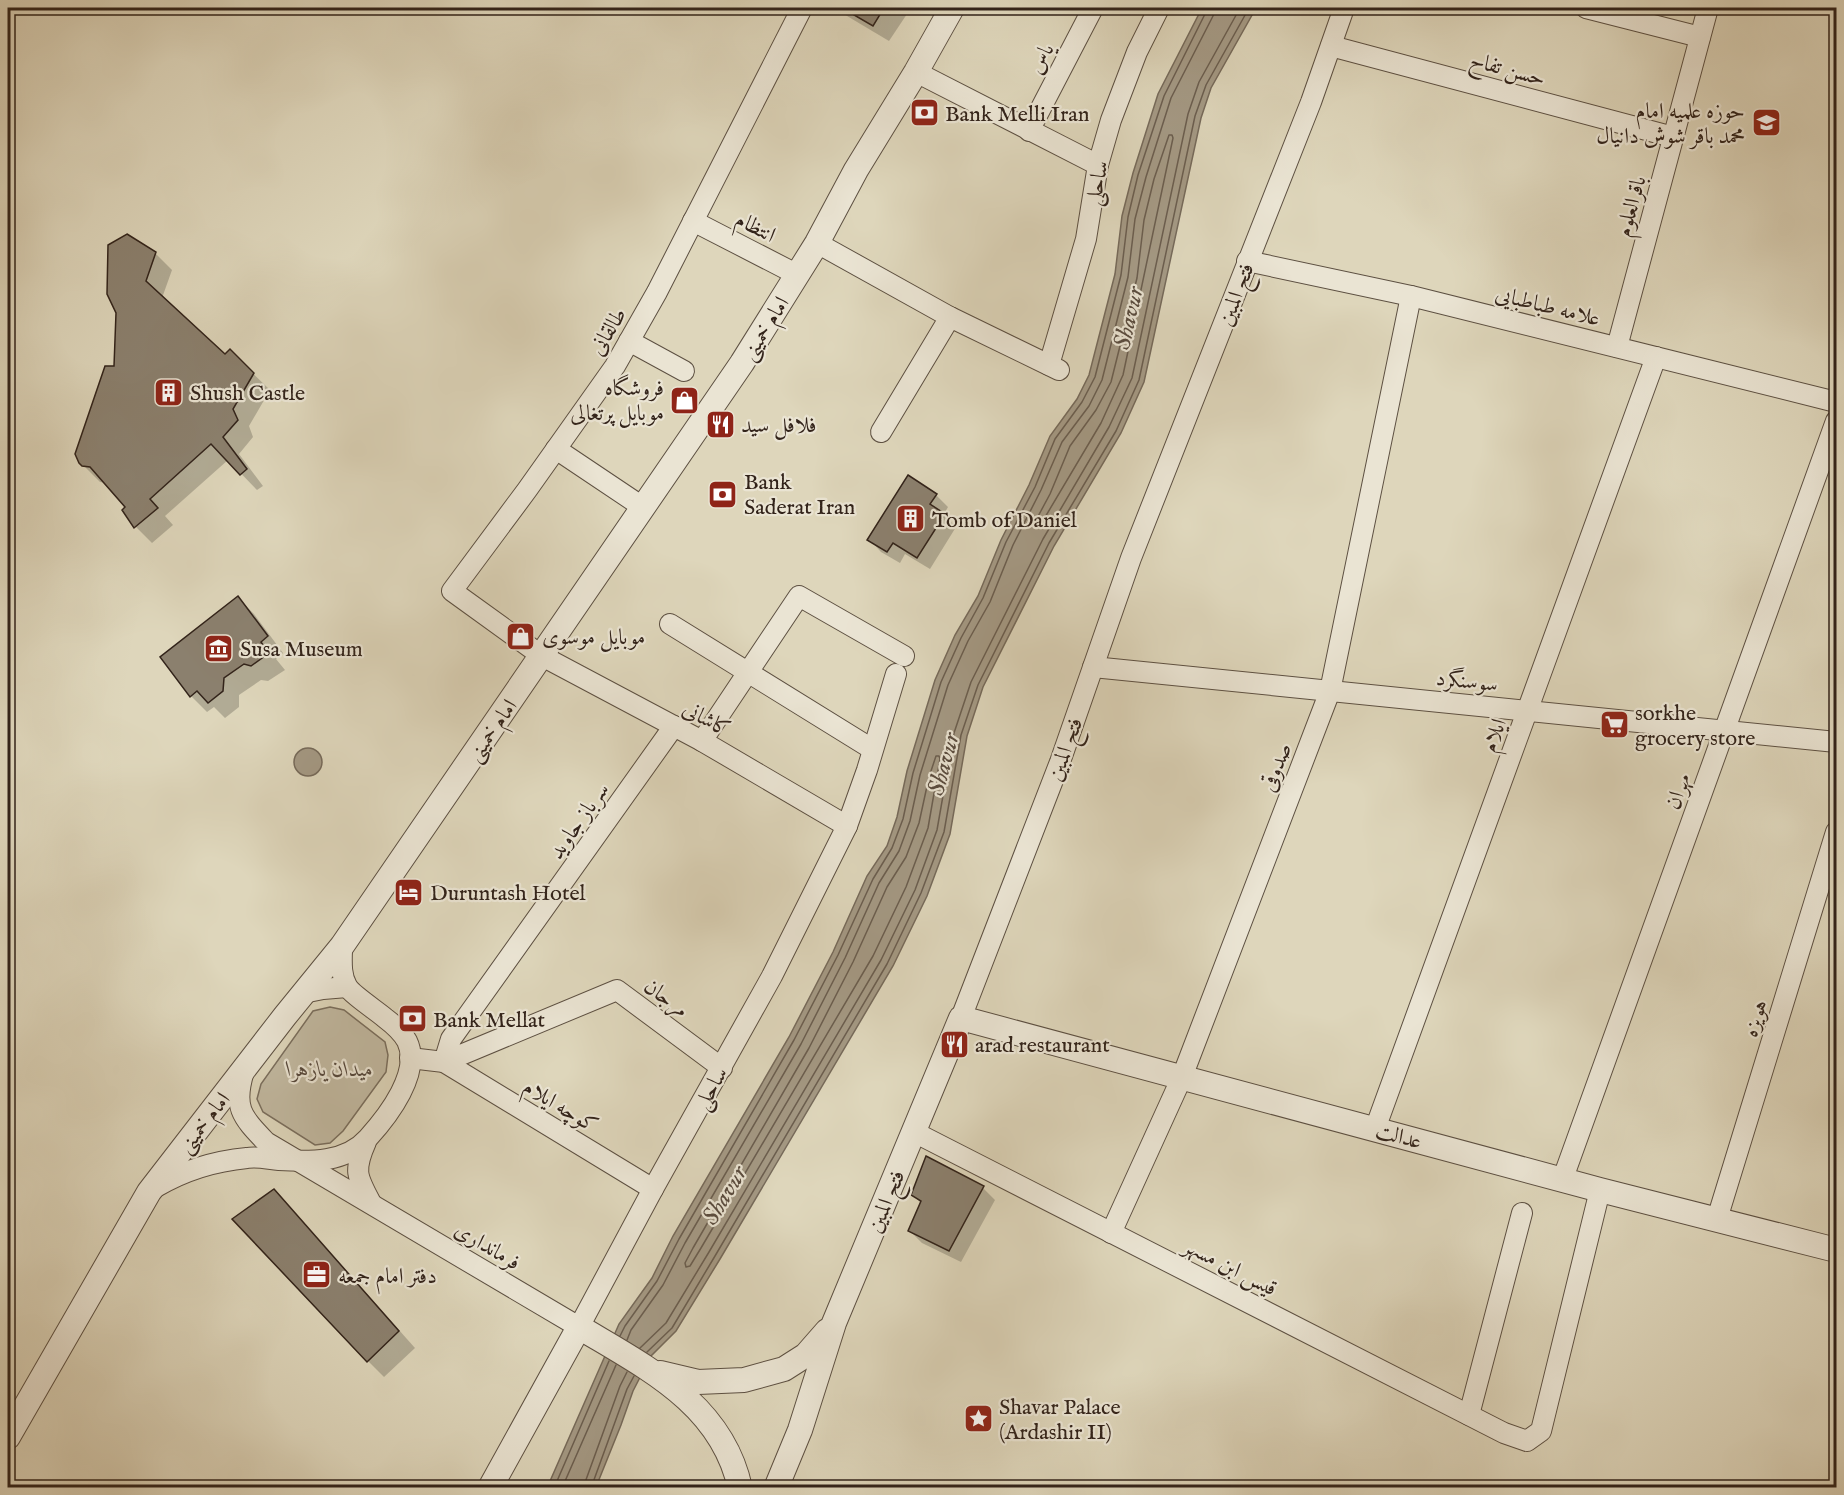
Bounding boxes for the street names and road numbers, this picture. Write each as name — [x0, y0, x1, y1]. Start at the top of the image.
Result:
street label: یاس — [1022, 37, 1062, 79]
street label: حسن تفاح — [1465, 46, 1548, 97]
street label: ساحلی — [1080, 158, 1117, 209]
street label: باقرالعلوم — [1610, 173, 1657, 241]
street label: انتظام — [728, 206, 780, 253]
street label: فتح المبین — [1212, 259, 1265, 332]
street label: علامه طباطبایی — [1492, 280, 1603, 334]
street label: امام خمینی — [735, 292, 800, 369]
street label: طالقانی — [584, 303, 634, 361]
street label: سوسنگرد — [1434, 665, 1499, 699]
street label: امام خمینی — [461, 694, 528, 770]
street label: کاشانی — [677, 695, 735, 744]
street label: فتح المبین — [1042, 714, 1094, 787]
street label: ایلام — [1476, 715, 1518, 758]
street label: صدوقی — [1255, 739, 1299, 796]
street label: مهران — [1659, 770, 1698, 814]
street label: سرباز جاوید — [543, 777, 616, 865]
street label: مرجان — [638, 973, 694, 1024]
street label: هویزه — [1737, 996, 1775, 1041]
street label: ساحلی — [688, 1062, 736, 1116]
street label: کوچه ایلام — [515, 1073, 603, 1143]
street label: امام خمینی — [172, 1087, 240, 1162]
street label: عدالت — [1372, 1117, 1425, 1157]
street label: فتح المبین — [861, 1166, 916, 1239]
street label: فرمانداری — [449, 1216, 525, 1277]
street label: قیس ابن مسهر — [1177, 1231, 1281, 1303]

